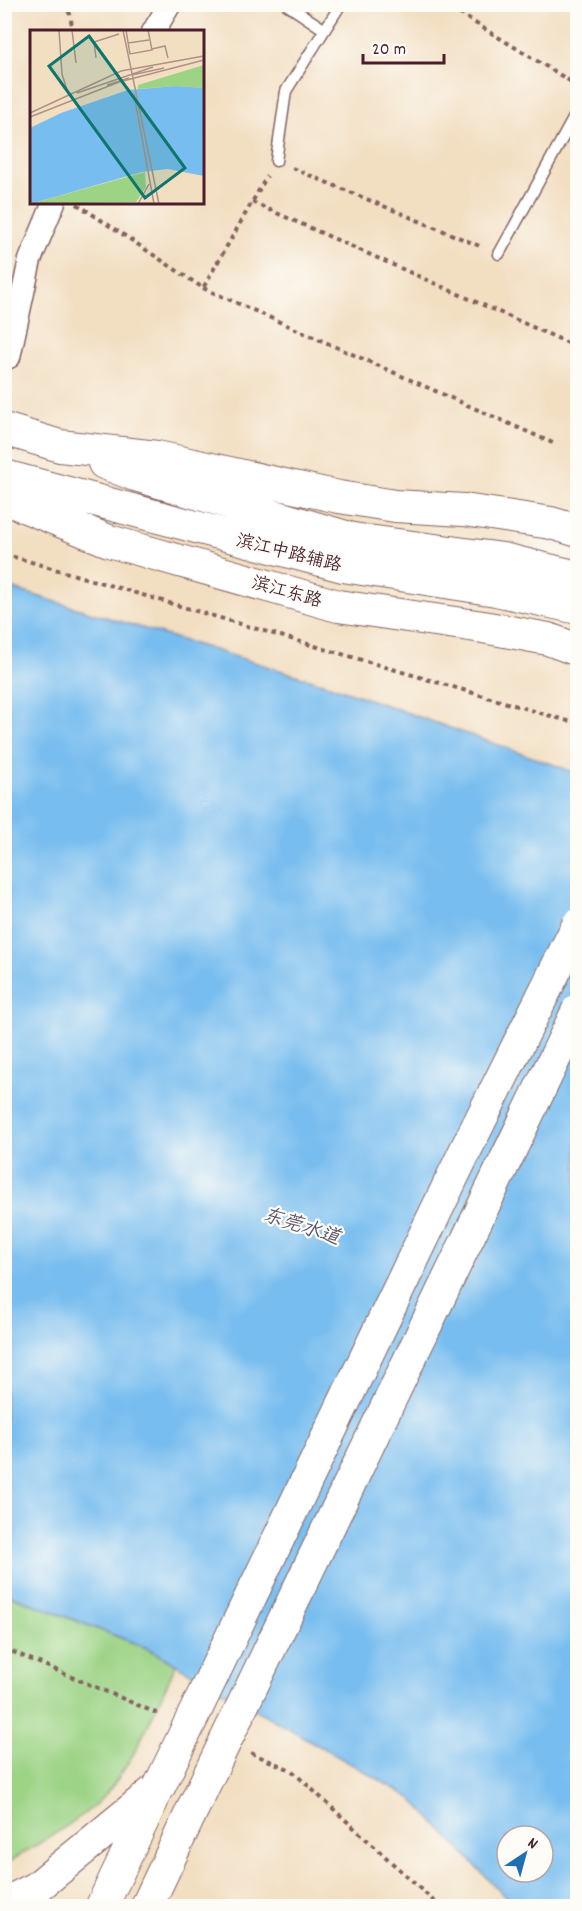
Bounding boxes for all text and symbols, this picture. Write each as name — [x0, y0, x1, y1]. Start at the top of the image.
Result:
scale bar — [363, 27, 444, 65]
inset map — [30, 30, 204, 204]
text: 20 m — [372, 38, 406, 63]
street label: 滨江中路辅路 — [233, 529, 344, 580]
street label: 滨江东路 — [248, 571, 324, 615]
water label: 东莞水道 — [259, 1202, 345, 1254]
north arrow — [495, 1824, 555, 1884]
text: N — [522, 1832, 542, 1856]

